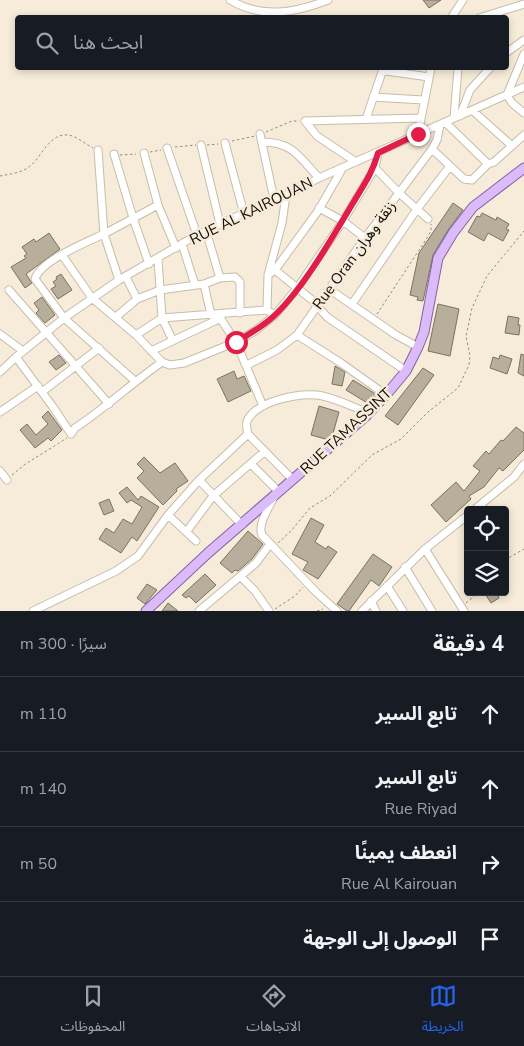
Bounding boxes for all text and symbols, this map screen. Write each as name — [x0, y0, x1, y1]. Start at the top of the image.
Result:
search box — [15, 15, 509, 70]
icon: search — [33, 29, 61, 57]
text: ابحث هنا — [73, 30, 143, 56]
route end — [407, 123, 430, 146]
street label: RUE AL KAIROUAN — [186, 173, 316, 249]
street label: Rue Oran زنقة وهران — [308, 197, 400, 313]
route start — [225, 331, 248, 354]
street label: RUE TAMASSINT — [296, 383, 396, 479]
map controls — [464, 506, 509, 596]
button: locate — [464, 506, 509, 551]
button: layers — [464, 551, 509, 596]
text: 4 دقيقة — [433, 630, 504, 658]
text: سيرًا · 300 m — [20, 633, 107, 655]
icon: ahead — [476, 700, 504, 728]
text: تابع السير — [376, 701, 457, 727]
text: 110 m — [20, 703, 67, 725]
text: تابع السير — [376, 765, 457, 791]
icon: ahead — [476, 775, 504, 803]
text: 140 m — [20, 778, 67, 800]
text: Rue Riyad — [384, 798, 457, 820]
text: انعطف يمينًا — [355, 840, 457, 866]
icon: right — [476, 850, 504, 878]
text: 50 m — [20, 853, 57, 875]
text: Rue Al Kairouan — [341, 873, 457, 895]
icon: arrive — [476, 925, 504, 953]
text: الوصول إلى الوجهة — [303, 926, 457, 952]
tab: المحفوظات — [60, 982, 125, 1041]
tab: الاتجاهات — [246, 982, 301, 1041]
tab: الخريطة — [422, 982, 464, 1041]

